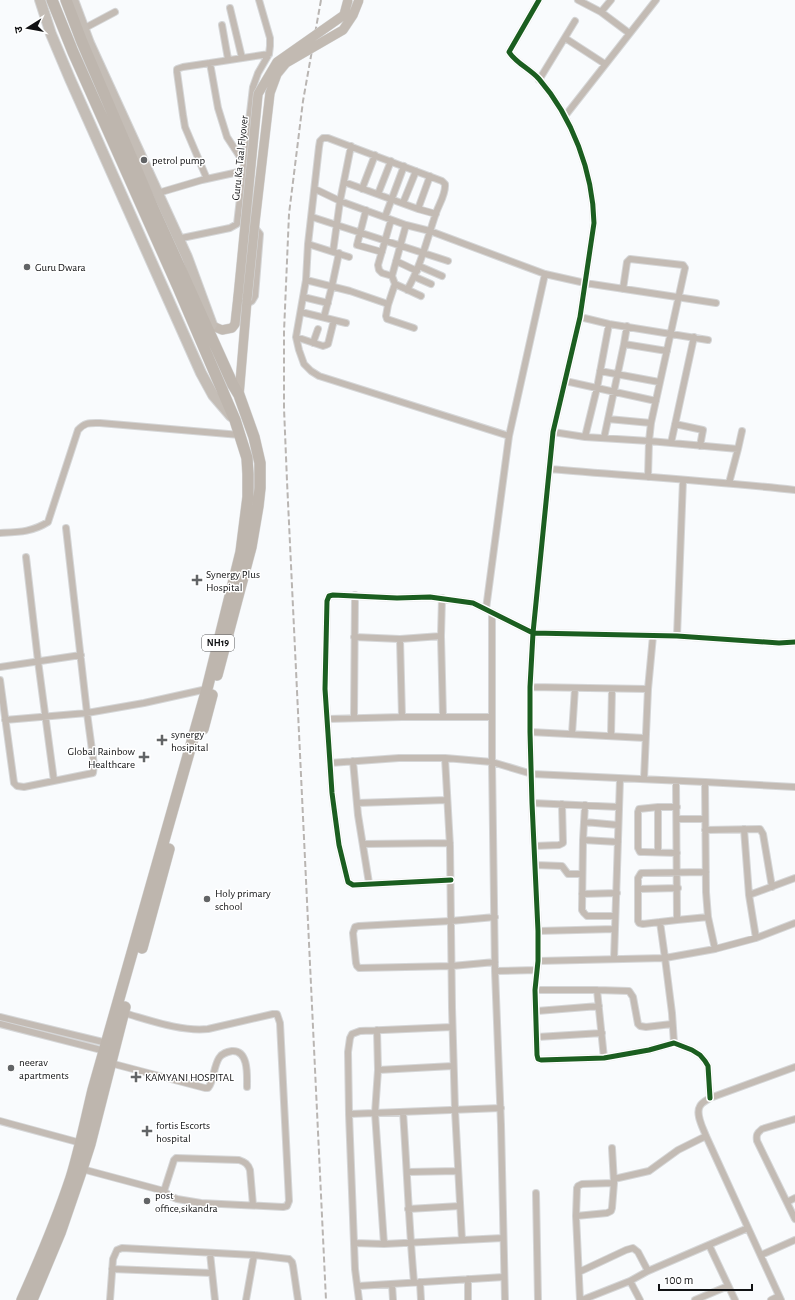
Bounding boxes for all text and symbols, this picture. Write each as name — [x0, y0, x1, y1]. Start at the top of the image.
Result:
north arrow — [8, 8, 48, 48]
text: उ — [13, 25, 25, 34]
street label: Guru Ka Taal Flyover — [230, 115, 250, 201]
marker: petrol pump — [139, 155, 149, 165]
place label: petrol pump — [152, 155, 206, 166]
marker: Guru Dwara — [22, 262, 32, 272]
place label: Guru Dwara — [35, 262, 86, 273]
place label: Synergy Plus Hospital — [206, 569, 260, 593]
marker: Synergy Plus Hospital — [191, 574, 203, 586]
road number: NH19 — [202, 635, 234, 651]
place label: synergy hosipital — [171, 729, 208, 753]
marker: synergy hosipital — [156, 734, 168, 746]
place label: Global Rainbow Healthcare — [68, 746, 136, 770]
marker: Global Rainbow Healthcare — [138, 751, 150, 763]
place label: Holy primary school — [215, 888, 271, 912]
marker: Holy primary school — [202, 894, 212, 904]
place label: neerav apartments — [19, 1057, 69, 1081]
marker: neerav apartments — [6, 1063, 16, 1073]
marker: KAMYANI HOSPITAL — [130, 1071, 142, 1083]
place label: KAMYANI HOSPITAL — [145, 1072, 234, 1083]
place label: fortis Escorts hospital — [156, 1120, 210, 1144]
marker: fortis Escorts hospital — [141, 1125, 153, 1137]
place label: post office,sikandra — [155, 1190, 218, 1214]
marker: post office,sikandra — [142, 1196, 152, 1206]
scale bar — [659, 1266, 752, 1292]
text: 100 m — [665, 1274, 693, 1286]

